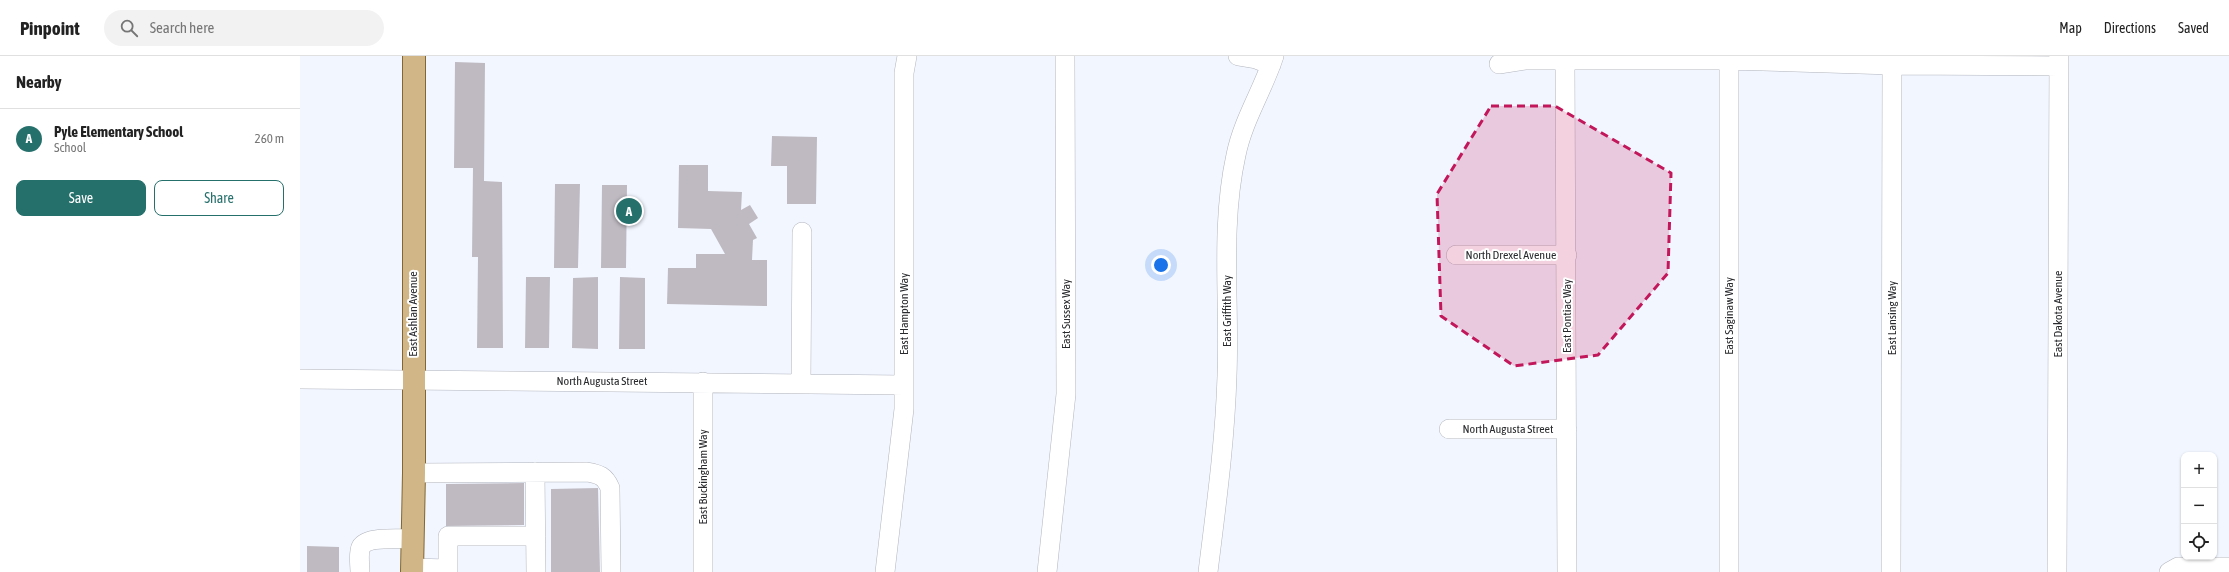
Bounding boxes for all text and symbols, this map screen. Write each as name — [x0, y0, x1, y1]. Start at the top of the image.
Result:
search box — [104, 10, 384, 46]
text: Pinpoint — [20, 17, 80, 39]
icon: search — [118, 17, 140, 39]
text: Search here — [150, 19, 214, 36]
text: Map — [2059, 20, 2082, 36]
text: Directions — [2104, 20, 2156, 36]
text: Saved — [2178, 20, 2209, 36]
text: Nearby — [16, 72, 62, 92]
text: Pyle Elementary School — [54, 123, 183, 140]
text: A — [26, 131, 32, 146]
text: 260 m — [255, 131, 284, 146]
text: School — [54, 140, 86, 155]
button: Save — [16, 180, 146, 216]
button: Share — [154, 180, 284, 216]
pin: A — [616, 196, 642, 226]
street label: North Drexel Avenue — [1466, 248, 1556, 262]
your location — [1151, 255, 1171, 275]
street label: East Ashlan Avenue — [406, 271, 420, 357]
street label: East Dakota Avenue — [2051, 271, 2065, 357]
street label: East Hampton Way — [897, 273, 911, 355]
street label: East Griffith Way — [1220, 275, 1234, 347]
street label: East Saginaw Way — [1722, 277, 1736, 355]
street label: East Sussex Way — [1059, 279, 1073, 349]
street label: East Pontiac Way — [1560, 279, 1574, 353]
street label: East Lansing Way — [1885, 281, 1899, 355]
street label: North Augusta Street — [557, 374, 648, 388]
street label: North Augusta Street — [1463, 422, 1554, 436]
street label: East Buckingham Way — [696, 429, 710, 525]
map controls — [2181, 452, 2217, 560]
button: + — [2181, 452, 2217, 488]
button: − — [2181, 488, 2217, 524]
button: locate — [2181, 524, 2217, 560]

